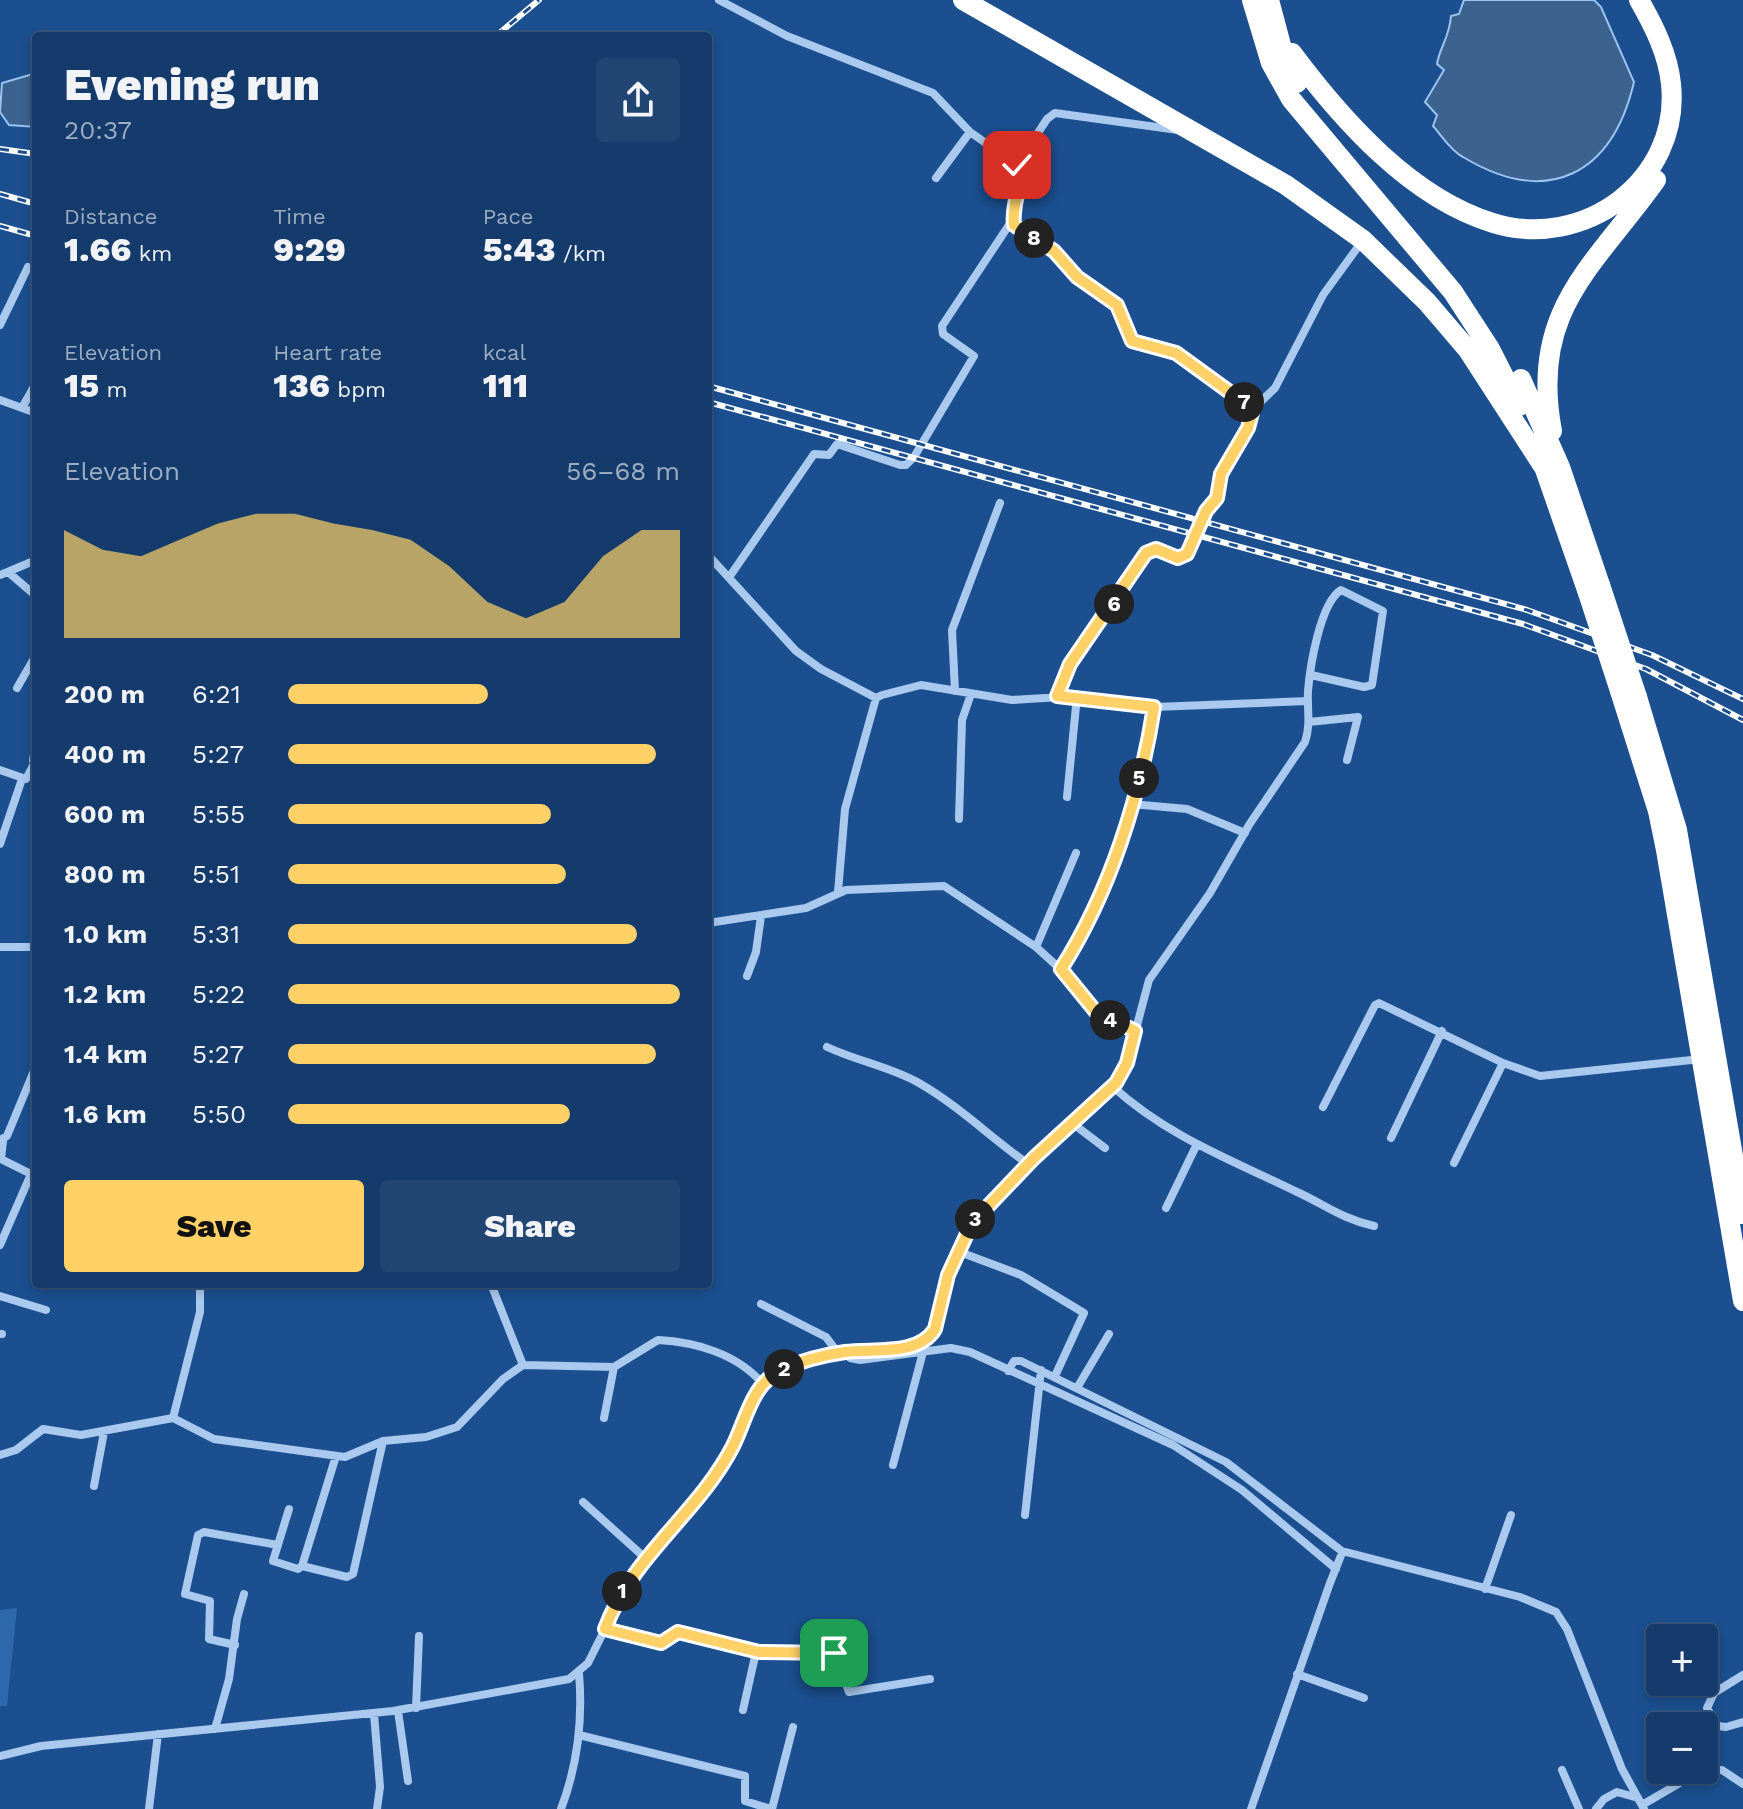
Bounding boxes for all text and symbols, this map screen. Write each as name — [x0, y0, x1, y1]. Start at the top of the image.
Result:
button: share — [596, 58, 680, 142]
text: Evening run — [64, 59, 320, 111]
text: 20:37 — [64, 115, 132, 145]
pin — [983, 131, 1051, 199]
icon: check — [995, 143, 1039, 187]
text: Distance — [64, 204, 158, 229]
text: Time — [273, 204, 326, 229]
text: Pace — [483, 204, 534, 229]
pin: 8 — [1014, 218, 1054, 258]
text: 8 — [1027, 225, 1041, 250]
text: 1.66 — [64, 229, 131, 269]
text: 9:29 — [273, 229, 346, 269]
text: 5:43 — [483, 229, 556, 269]
text: km — [131, 241, 172, 266]
text: /km — [556, 241, 606, 266]
text: Elevation — [64, 340, 162, 365]
text: Heart rate — [273, 340, 382, 365]
text: kcal — [483, 340, 526, 365]
text: 15 — [64, 365, 99, 405]
text: 136 — [273, 365, 330, 405]
text: 111 — [483, 365, 528, 405]
text: m — [99, 377, 127, 402]
text: bpm — [330, 377, 386, 402]
pin: 7 — [1224, 382, 1264, 422]
text: 7 — [1237, 389, 1251, 414]
text: Elevation — [64, 456, 180, 486]
text: 56–68 m — [566, 456, 680, 486]
pin: 6 — [1094, 584, 1134, 624]
text: 6 — [1107, 591, 1121, 616]
text: 200 m — [64, 679, 145, 709]
text: 6:21 — [192, 679, 241, 709]
text: 400 m — [64, 739, 146, 769]
text: 5:27 — [192, 739, 244, 769]
pin: 5 — [1119, 758, 1159, 798]
text: 5 — [1133, 765, 1145, 790]
text: 600 m — [64, 799, 145, 829]
text: 5:55 — [192, 799, 245, 829]
text: 800 m — [64, 859, 146, 889]
text: 5:51 — [192, 859, 240, 889]
text: 1.0 km — [64, 919, 147, 949]
text: 5:31 — [192, 919, 240, 949]
text: 1.2 km — [64, 979, 146, 1009]
text: 5:22 — [192, 979, 245, 1009]
pin: 4 — [1090, 1000, 1130, 1040]
text: 4 — [1103, 1007, 1117, 1032]
text: 1.4 km — [64, 1039, 148, 1069]
text: 5:27 — [192, 1039, 244, 1069]
text: 1.6 km — [64, 1099, 147, 1129]
text: 5:50 — [192, 1099, 246, 1129]
button: Save — [64, 1180, 364, 1272]
button: Share — [380, 1180, 680, 1272]
pin: 3 — [955, 1199, 995, 1239]
text: 3 — [968, 1206, 982, 1231]
pin: 2 — [764, 1349, 804, 1389]
text: 2 — [777, 1356, 791, 1381]
pin: 1 — [602, 1571, 642, 1611]
text: 1 — [617, 1578, 627, 1603]
pin — [800, 1619, 868, 1687]
map controls — [1646, 1624, 1718, 1784]
button: + — [1646, 1624, 1718, 1696]
icon: arrive — [812, 1631, 856, 1675]
button: − — [1646, 1712, 1718, 1784]

